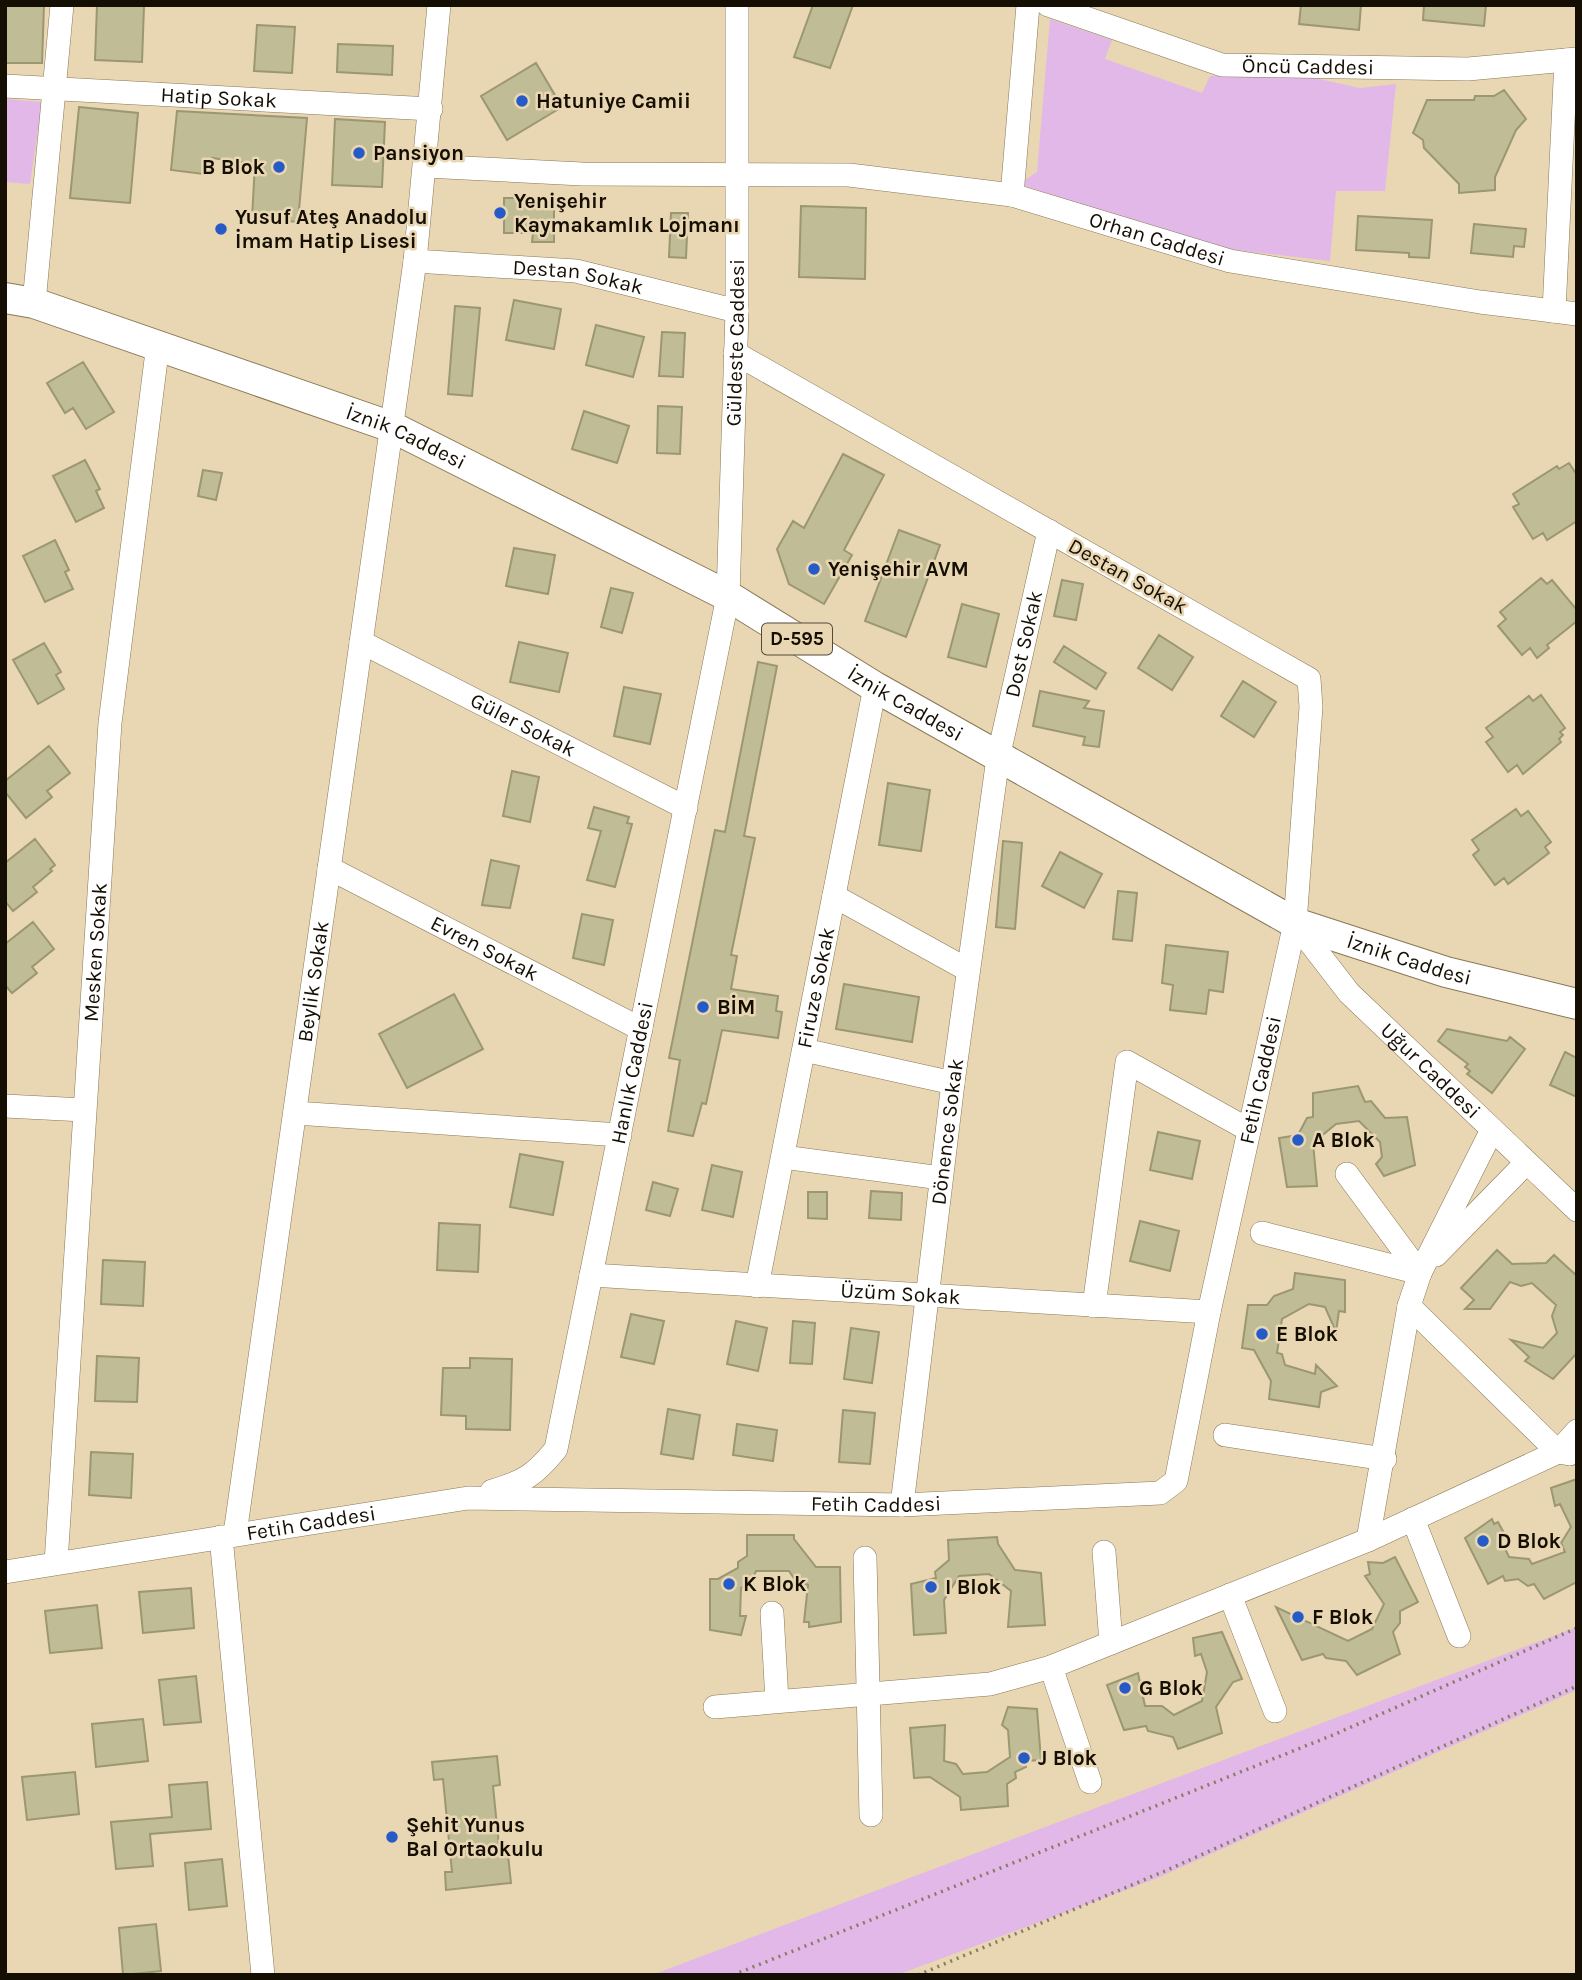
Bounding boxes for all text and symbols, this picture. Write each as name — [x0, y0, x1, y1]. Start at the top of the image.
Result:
street label: Öncü Caddesi — [1242, 53, 1374, 79]
street label: Hatip Sokak — [160, 82, 278, 113]
place label: Hatuniye Camii — [536, 89, 691, 113]
marker: Hatuniye Camii — [514, 93, 530, 109]
place label: Pansiyon — [373, 141, 464, 165]
marker: Pansiyon — [351, 145, 367, 161]
place label: B Blok — [202, 155, 266, 179]
marker: B Blok — [271, 159, 287, 175]
place label: Yenişehir Kaymakamlık Lojmanı — [514, 189, 740, 237]
place label: Yusuf Ateş Anadolu İmam Hatip Lisesi — [235, 205, 428, 253]
marker: Yenişehir Kaymakamlık Lojmanı — [492, 205, 508, 221]
street label: Orhan Caddesi — [1086, 207, 1228, 271]
marker: Yusuf Ateş Anadolu İmam Hatip Lisesi — [213, 221, 229, 237]
street label: Destan Sokak — [512, 255, 646, 299]
street label: Güldeste Caddesi — [721, 259, 749, 427]
street label: İznik Caddesi — [343, 400, 470, 474]
street label: Destan Sokak — [1064, 533, 1192, 619]
place label: Yenişehir AVM — [828, 557, 969, 581]
marker: Yenişehir AVM — [806, 561, 822, 577]
street label: Dost Sokak — [1000, 588, 1047, 700]
road number: D-595 — [762, 624, 832, 654]
street label: İznik Caddesi — [843, 661, 967, 746]
street label: Güler Sokak — [466, 688, 580, 762]
street label: Mesken Sokak — [79, 882, 112, 1023]
street label: Evren Sokak — [427, 911, 543, 986]
street label: Beylik Sokak — [293, 919, 334, 1044]
street label: Firuze Sokak — [792, 925, 839, 1050]
street label: İznik Caddesi — [1344, 929, 1474, 990]
place label: BİM — [717, 994, 755, 1019]
marker: BİM — [695, 999, 711, 1015]
street label: Hanlık Caddesi — [606, 1000, 658, 1146]
street label: Fetih Caddesi — [1234, 1014, 1286, 1146]
street label: Uğur Caddesi — [1376, 1018, 1485, 1124]
street label: Dönence Sokak — [926, 1057, 968, 1206]
place label: A Blok — [1312, 1128, 1375, 1152]
marker: A Blok — [1290, 1132, 1306, 1148]
street label: Üzüm Sokak — [840, 1278, 961, 1309]
place label: E Blok — [1276, 1322, 1339, 1346]
marker: E Blok — [1254, 1326, 1270, 1342]
street label: Fetih Caddesi — [811, 1491, 942, 1517]
street label: Fetih Caddesi — [245, 1501, 377, 1545]
place label: D Blok — [1497, 1529, 1562, 1553]
marker: D Blok — [1475, 1533, 1491, 1549]
place label: K Blok — [743, 1572, 807, 1596]
place label: I Blok — [945, 1575, 1002, 1599]
marker: K Blok — [721, 1576, 737, 1592]
marker: I Blok — [923, 1579, 939, 1595]
place label: F Blok — [1312, 1605, 1374, 1629]
marker: F Blok — [1290, 1609, 1306, 1625]
place label: G Blok — [1139, 1676, 1203, 1700]
marker: G Blok — [1117, 1680, 1133, 1696]
place label: J Blok — [1038, 1746, 1098, 1770]
marker: J Blok — [1016, 1750, 1032, 1766]
place label: Şehit Yunus Bal Ortaokulu — [406, 1813, 544, 1861]
marker: Şehit Yunus Bal Ortaokulu — [384, 1829, 400, 1845]

